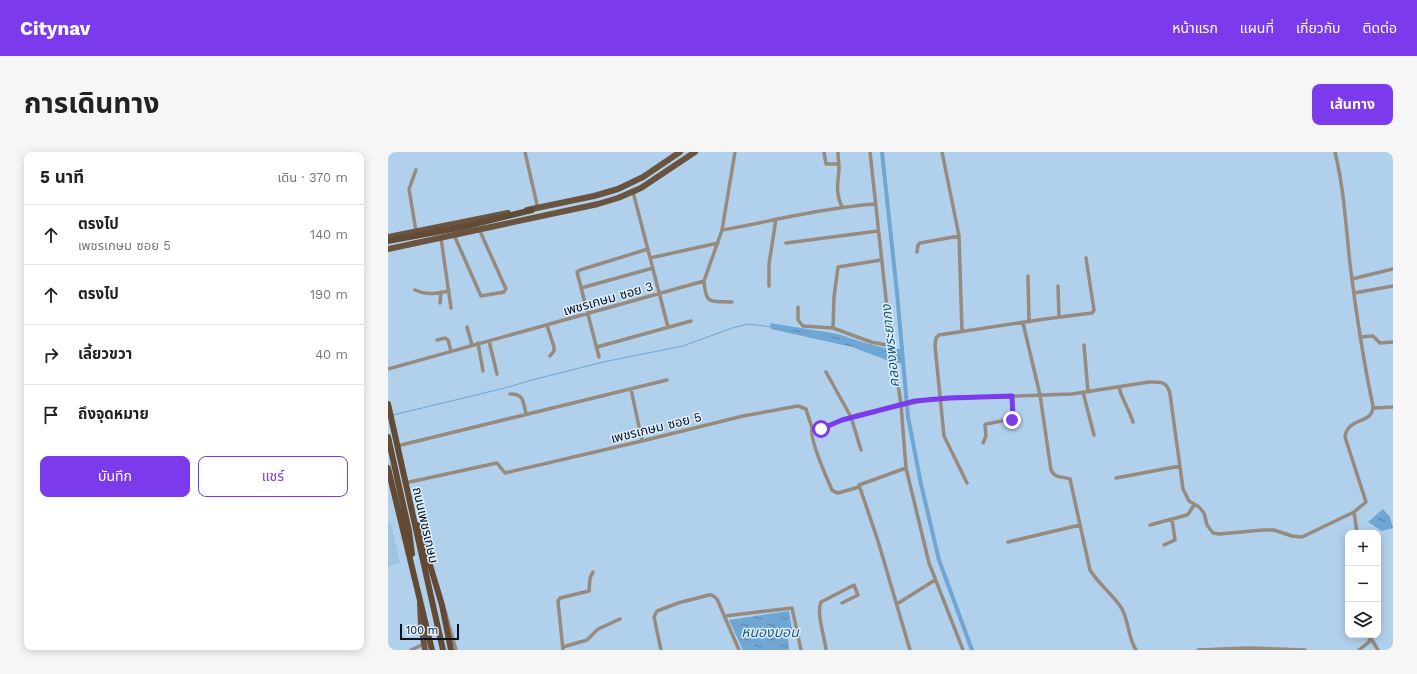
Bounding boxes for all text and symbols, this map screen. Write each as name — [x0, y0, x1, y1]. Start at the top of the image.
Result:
text: Citynav — [20, 17, 91, 40]
text: หน้าแรก — [1172, 20, 1218, 36]
text: แผนที่ — [1240, 20, 1274, 36]
text: เกี่ยวกับ — [1296, 20, 1341, 36]
text: ติดต่อ — [1363, 20, 1397, 36]
button: เส้นทาง — [1312, 84, 1393, 125]
text: การเดินทาง — [24, 87, 159, 120]
text: 5 นาที — [40, 167, 84, 187]
text: เดิน · 370 m — [278, 170, 348, 185]
text: ตรงไป — [78, 215, 119, 233]
icon: ahead — [40, 224, 62, 246]
text: 140 m — [310, 227, 348, 242]
text: เพชรเกษม ซอย 5 — [78, 238, 171, 253]
street label: เพชรเกษม ซอย 3 — [561, 278, 655, 318]
icon: ahead — [40, 284, 62, 306]
text: ตรงไป — [78, 285, 119, 303]
text: 190 m — [310, 287, 348, 302]
water label: คลองพระยากง — [878, 302, 902, 388]
icon: right — [40, 344, 62, 366]
text: เลี้ยวขวา — [78, 345, 132, 363]
text: 40 m — [315, 347, 348, 362]
icon: arrive — [40, 404, 62, 426]
text: ถึงจุดหมาย — [78, 405, 149, 423]
street label: เพชรเกษม ซอย 5 — [609, 409, 703, 446]
route end — [1003, 411, 1021, 429]
route start — [812, 420, 830, 438]
button: บันทึก — [40, 456, 190, 497]
button: แชร์ — [198, 456, 348, 497]
street label: ถนนเพชรเกษม — [409, 486, 442, 565]
map controls — [1345, 530, 1381, 638]
button: + — [1345, 530, 1381, 566]
button: − — [1345, 566, 1381, 602]
button: layers — [1345, 602, 1381, 638]
scale bar — [400, 622, 459, 641]
text: 100 m — [406, 624, 438, 637]
water label: หนองบอน — [741, 624, 800, 640]

